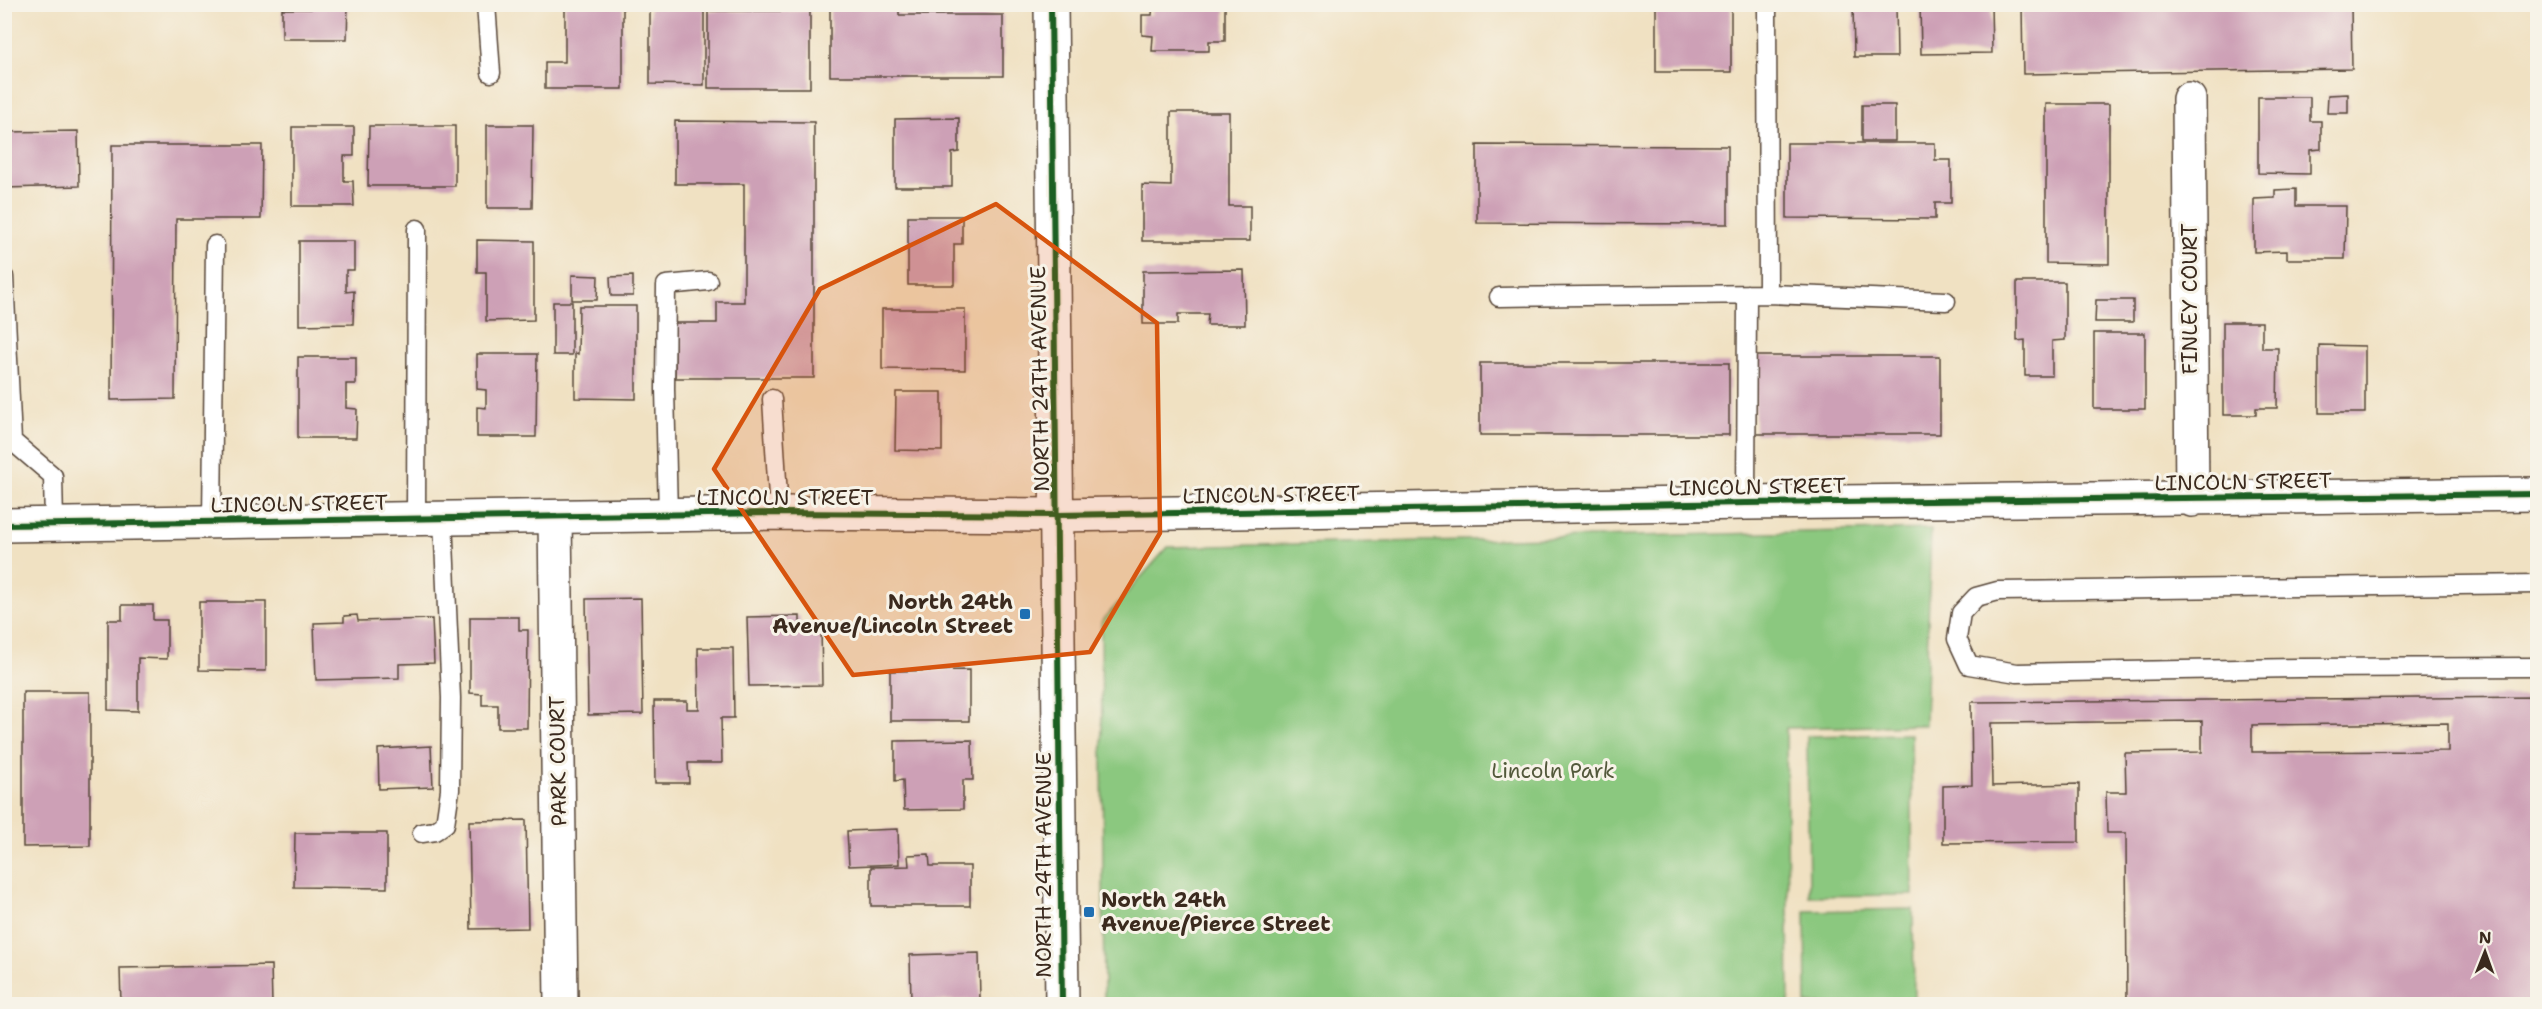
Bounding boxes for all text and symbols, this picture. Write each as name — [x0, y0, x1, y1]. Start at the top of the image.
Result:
street label: FINLEY COURT — [2176, 223, 2204, 375]
street label: NORTH 24TH AVENUE — [1024, 266, 1056, 492]
street label: LINCOLN STREET — [2154, 466, 2332, 498]
street label: LINCOLN STREET — [1668, 471, 1846, 503]
street label: LINCOLN STREET — [1182, 479, 1360, 511]
street label: LINCOLN STREET — [696, 484, 874, 512]
street label: LINCOLN STREET — [210, 488, 388, 520]
place label: North 24th Avenue/Lincoln Street — [772, 588, 1013, 640]
marker: North 24th Avenue/Lincoln Street — [1018, 607, 1032, 621]
street label: PARK COURT — [543, 695, 573, 827]
street label: NORTH 24TH AVENUE — [1030, 752, 1058, 978]
park label: Lincoln Park — [1491, 757, 1615, 785]
place label: North 24th Avenue/Pierce Street — [1101, 886, 1330, 938]
marker: North 24th Avenue/Pierce Street — [1082, 905, 1096, 919]
north arrow — [2455, 922, 2515, 982]
text: N — [2479, 927, 2492, 948]

